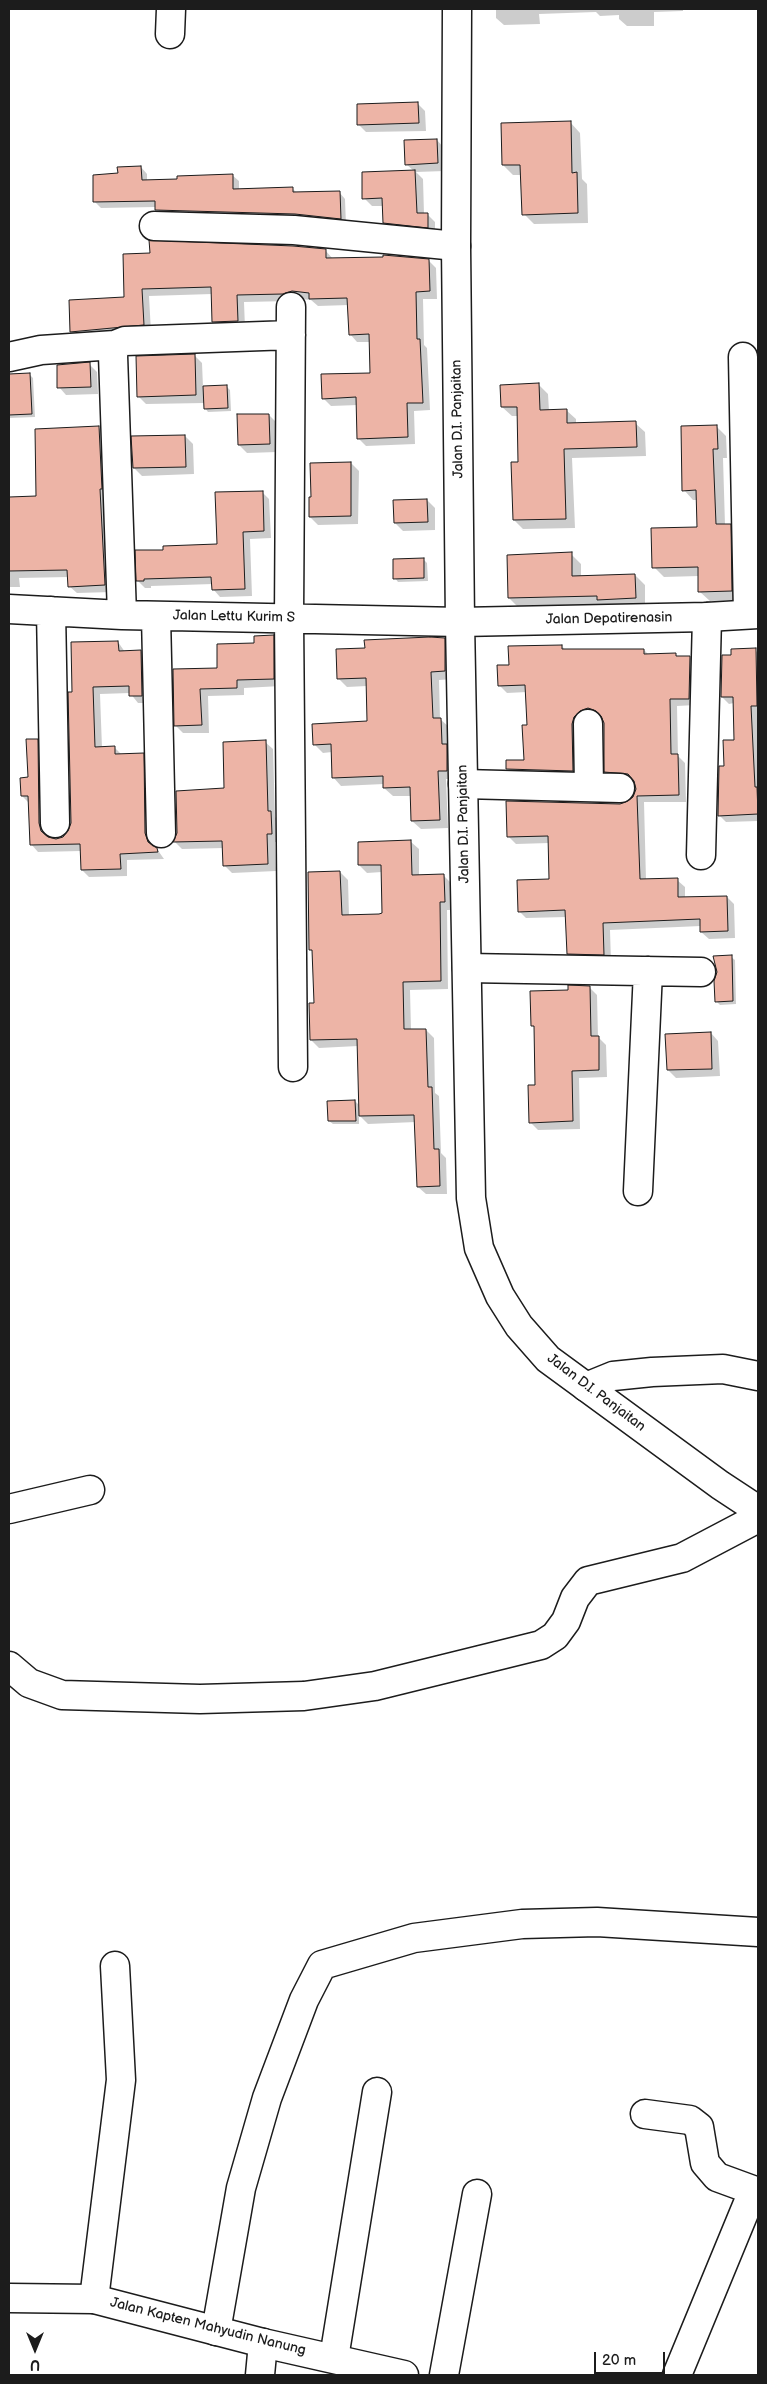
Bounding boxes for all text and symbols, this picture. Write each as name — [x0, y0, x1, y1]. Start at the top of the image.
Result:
street label: Jalan D.I. Panjaitan — [449, 359, 467, 479]
street label: Jalan Lettu Kurim S — [173, 608, 295, 626]
street label: Jalan Depatirenasin — [546, 609, 672, 629]
street label: Jalan D.I. Panjaitan — [455, 764, 473, 884]
street label: Jalan D.I. Panjaitan — [543, 1351, 649, 1435]
street label: Jalan Kapten Mahyudin Nanung — [108, 2295, 308, 2359]
north arrow — [10, 2324, 60, 2374]
scale bar — [597, 2342, 668, 2374]
text: 20 m — [602, 2351, 636, 2370]
text: U — [30, 2356, 40, 2373]

